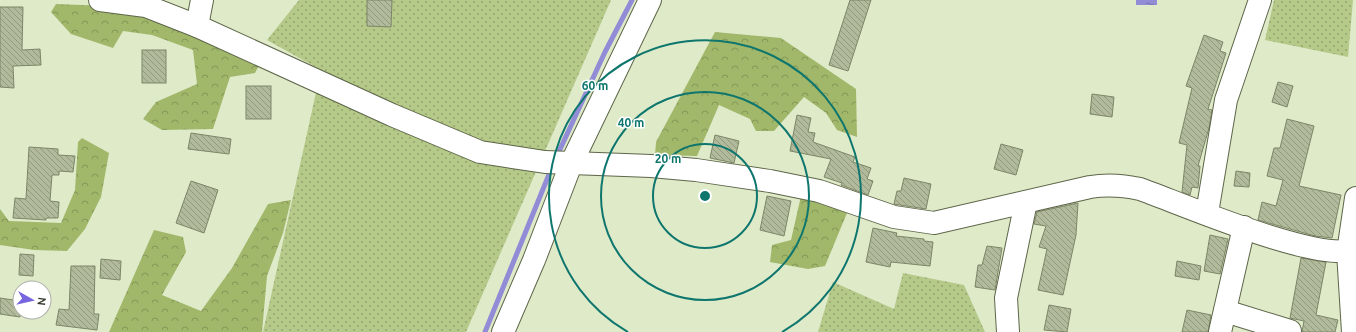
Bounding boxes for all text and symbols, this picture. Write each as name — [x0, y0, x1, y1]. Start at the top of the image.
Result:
text: 60 m — [582, 79, 608, 92]
text: 40 m — [618, 116, 644, 129]
text: 20 m — [655, 152, 681, 165]
centre of rings — [698, 189, 712, 203]
north arrow — [12, 280, 52, 320]
text: N — [35, 296, 48, 306]

